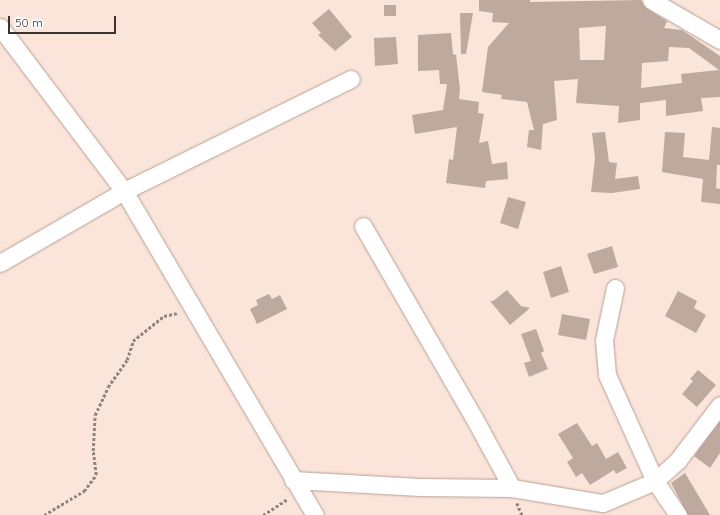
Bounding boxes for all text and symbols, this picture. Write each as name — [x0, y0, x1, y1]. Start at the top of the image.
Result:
scale bar — [10, 8, 118, 34]
text: 50 m — [15, 15, 43, 30]

